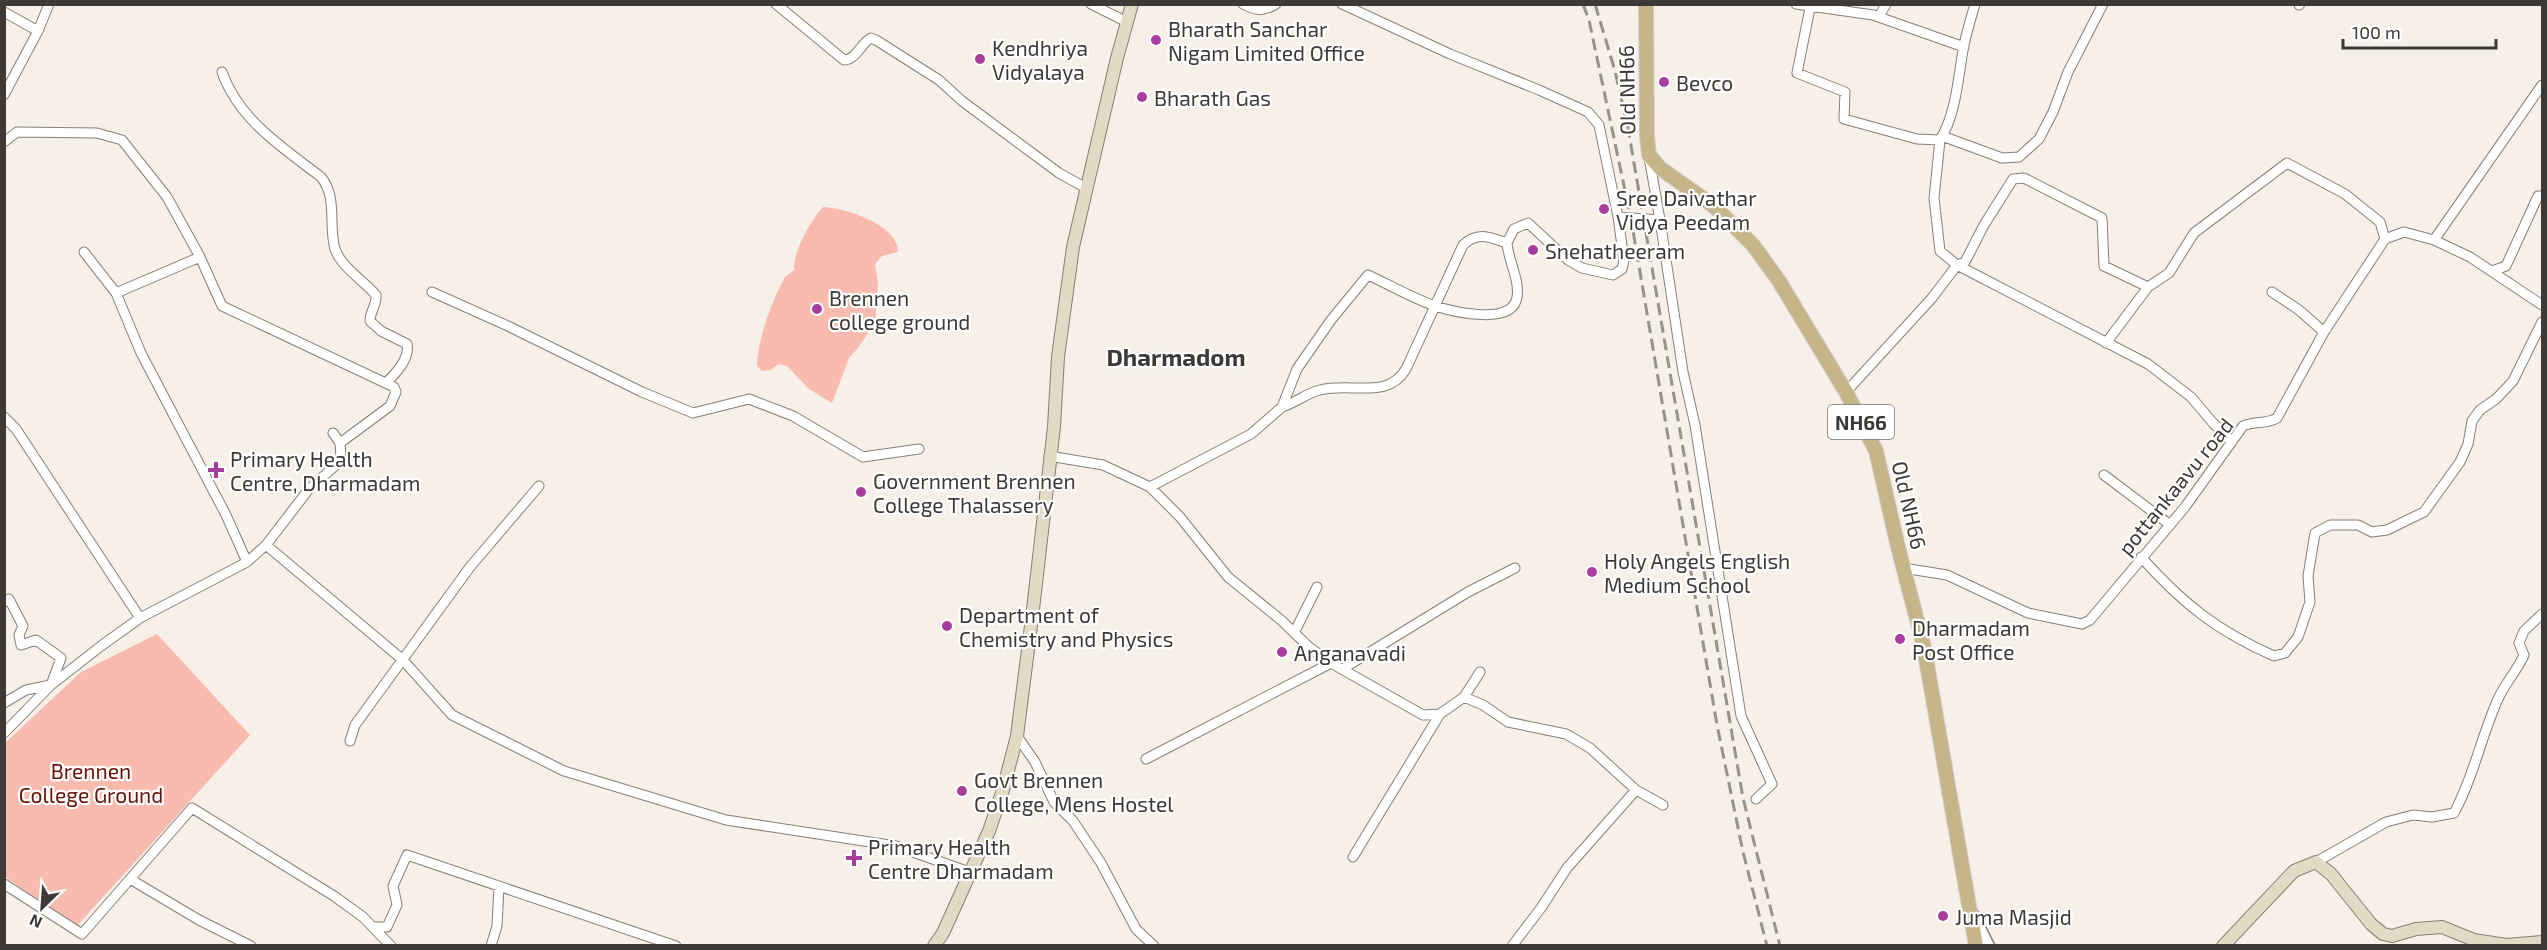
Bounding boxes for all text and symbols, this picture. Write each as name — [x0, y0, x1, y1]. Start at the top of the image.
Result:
scale bar — [2343, 12, 2496, 50]
place label: Bharath Sanchar Nigam Limited Office — [1168, 16, 1365, 65]
text: 100 m — [2352, 21, 2401, 43]
marker: Bharath Sanchar Nigam Limited Office — [1149, 33, 1163, 47]
place label: Kendhriya Vidyalaya — [992, 35, 1088, 84]
street label: Old NH66 — [1613, 45, 1639, 135]
marker: Kendhriya Vidyalaya — [973, 52, 987, 66]
place label: Bevco — [1676, 70, 1733, 95]
marker: Bevco — [1657, 75, 1671, 89]
place label: Bharath Gas — [1154, 85, 1271, 110]
marker: Bharath Gas — [1135, 90, 1149, 104]
place label: Sree Daivathar Vidya Peedam — [1616, 185, 1757, 234]
marker: Sree Daivathar Vidya Peedam — [1597, 202, 1611, 216]
place label: Snehatheeram — [1545, 238, 1685, 263]
marker: Snehatheeram — [1526, 243, 1540, 257]
place label: Brennen college ground — [829, 285, 970, 334]
marker: Brennen college ground — [810, 302, 824, 316]
district label: Dharmadom — [1106, 342, 1246, 371]
road number: NH66 — [1828, 405, 1894, 439]
street label: pottankaavu road — [2112, 412, 2238, 560]
place label: Primary Health Centre, Dharmadam — [230, 446, 420, 495]
street label: Old NH66 — [1888, 458, 1932, 552]
marker: Primary Health Centre, Dharmadam — [207, 461, 225, 479]
place label: Government Brennen College Thalassery — [873, 468, 1076, 517]
marker: Government Brennen College Thalassery — [854, 485, 868, 499]
place label: Holy Angels English Medium School — [1604, 548, 1790, 597]
marker: Holy Angels English Medium School — [1585, 565, 1599, 579]
place label: Department of Chemistry and Physics — [959, 602, 1173, 651]
place label: Dharmadam Post Office — [1912, 615, 2030, 664]
marker: Department of Chemistry and Physics — [940, 619, 954, 633]
marker: Dharmadam Post Office — [1893, 632, 1907, 646]
place label: Anganavadi — [1294, 640, 1406, 665]
marker: Anganavadi — [1275, 645, 1289, 659]
park label: Brennen College Ground — [19, 758, 163, 807]
place label: Govt Brennen College, Mens Hostel — [974, 767, 1174, 816]
marker: Govt Brennen College, Mens Hostel — [955, 784, 969, 798]
place label: Primary Health Centre Dharmadam — [868, 834, 1054, 883]
marker: Primary Health Centre Dharmadam — [845, 849, 863, 867]
north arrow — [12, 878, 72, 938]
place label: Juma Masjid — [1955, 904, 2072, 930]
marker: Juma Masjid — [1936, 909, 1950, 923]
text: N — [26, 911, 45, 933]

